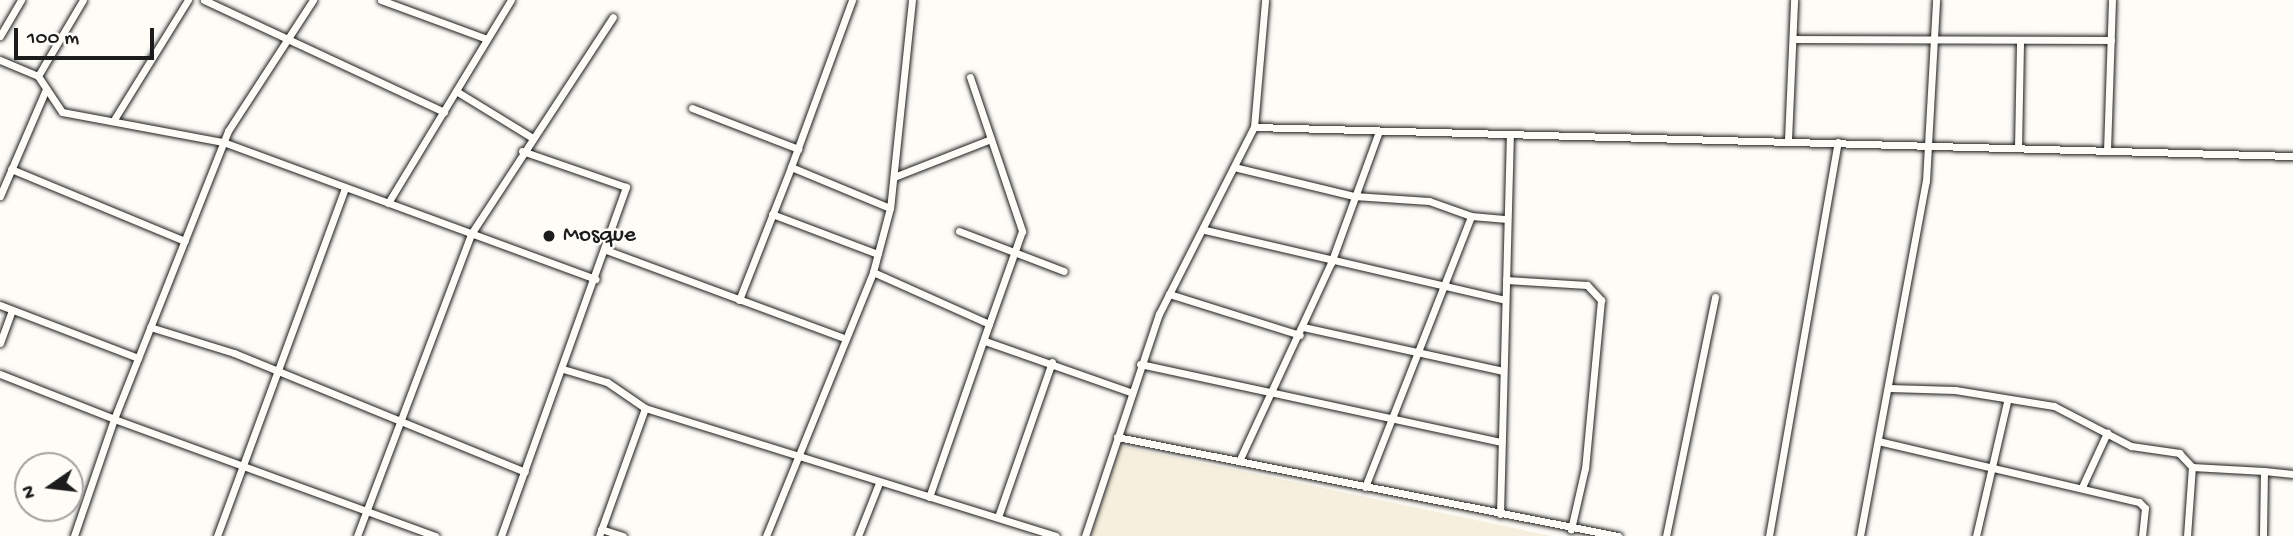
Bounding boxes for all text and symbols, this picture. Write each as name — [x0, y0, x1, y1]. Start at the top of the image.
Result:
scale bar — [18, 14, 158, 58]
text: 100 m — [27, 27, 79, 52]
place label: Mosque — [563, 222, 636, 250]
marker: Mosque — [541, 228, 557, 244]
north arrow — [14, 452, 84, 522]
text: N — [17, 483, 43, 501]

